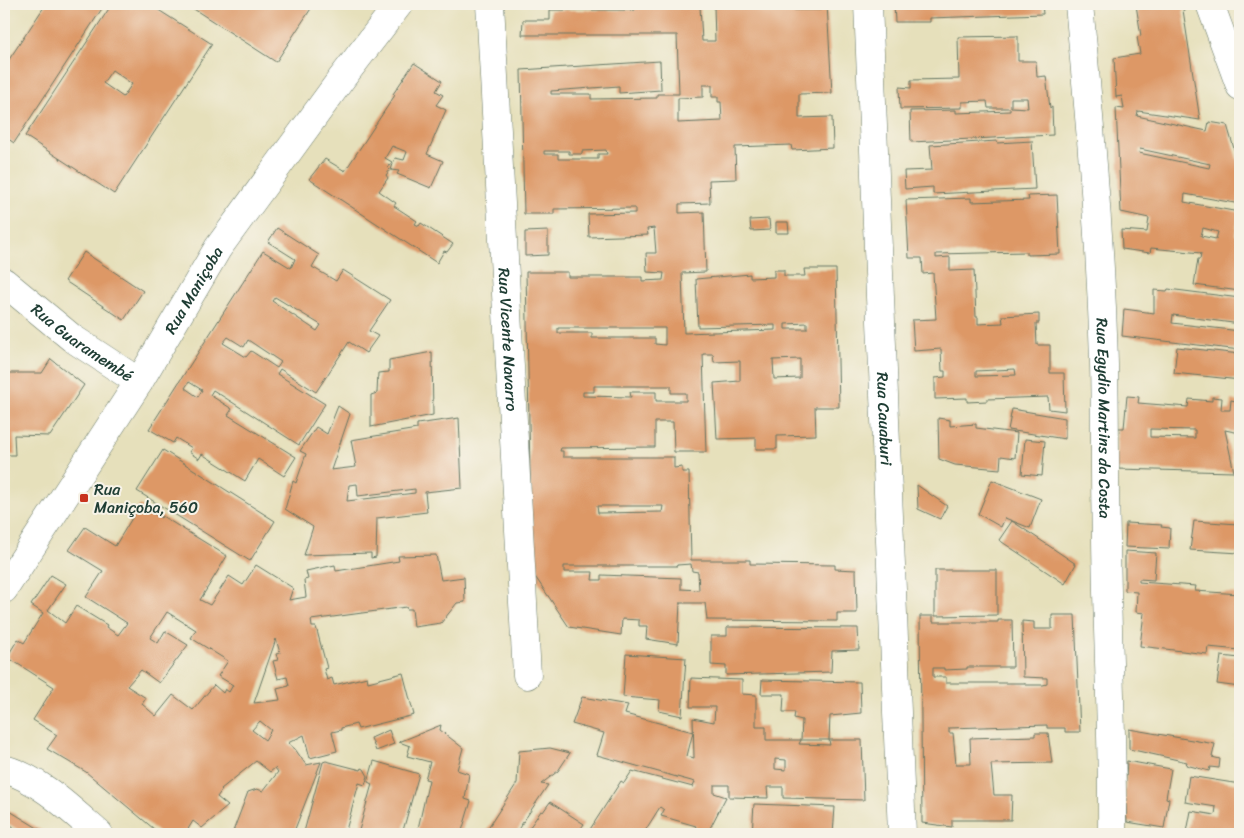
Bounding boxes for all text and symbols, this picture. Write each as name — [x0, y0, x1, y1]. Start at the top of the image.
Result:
street label: Rua Maniçoba — [156, 241, 231, 340]
street label: Rua Vicente Navarro — [490, 267, 526, 412]
street label: Rua Guaramembé — [24, 296, 139, 390]
street label: Rua Egydio Martins da Costa — [1087, 317, 1120, 519]
street label: Rua Cauaburi — [868, 371, 901, 467]
place label: Rua Maniçoba, 560 — [94, 475, 198, 522]
marker: Rua Maniçoba, 560 — [78, 492, 90, 504]

